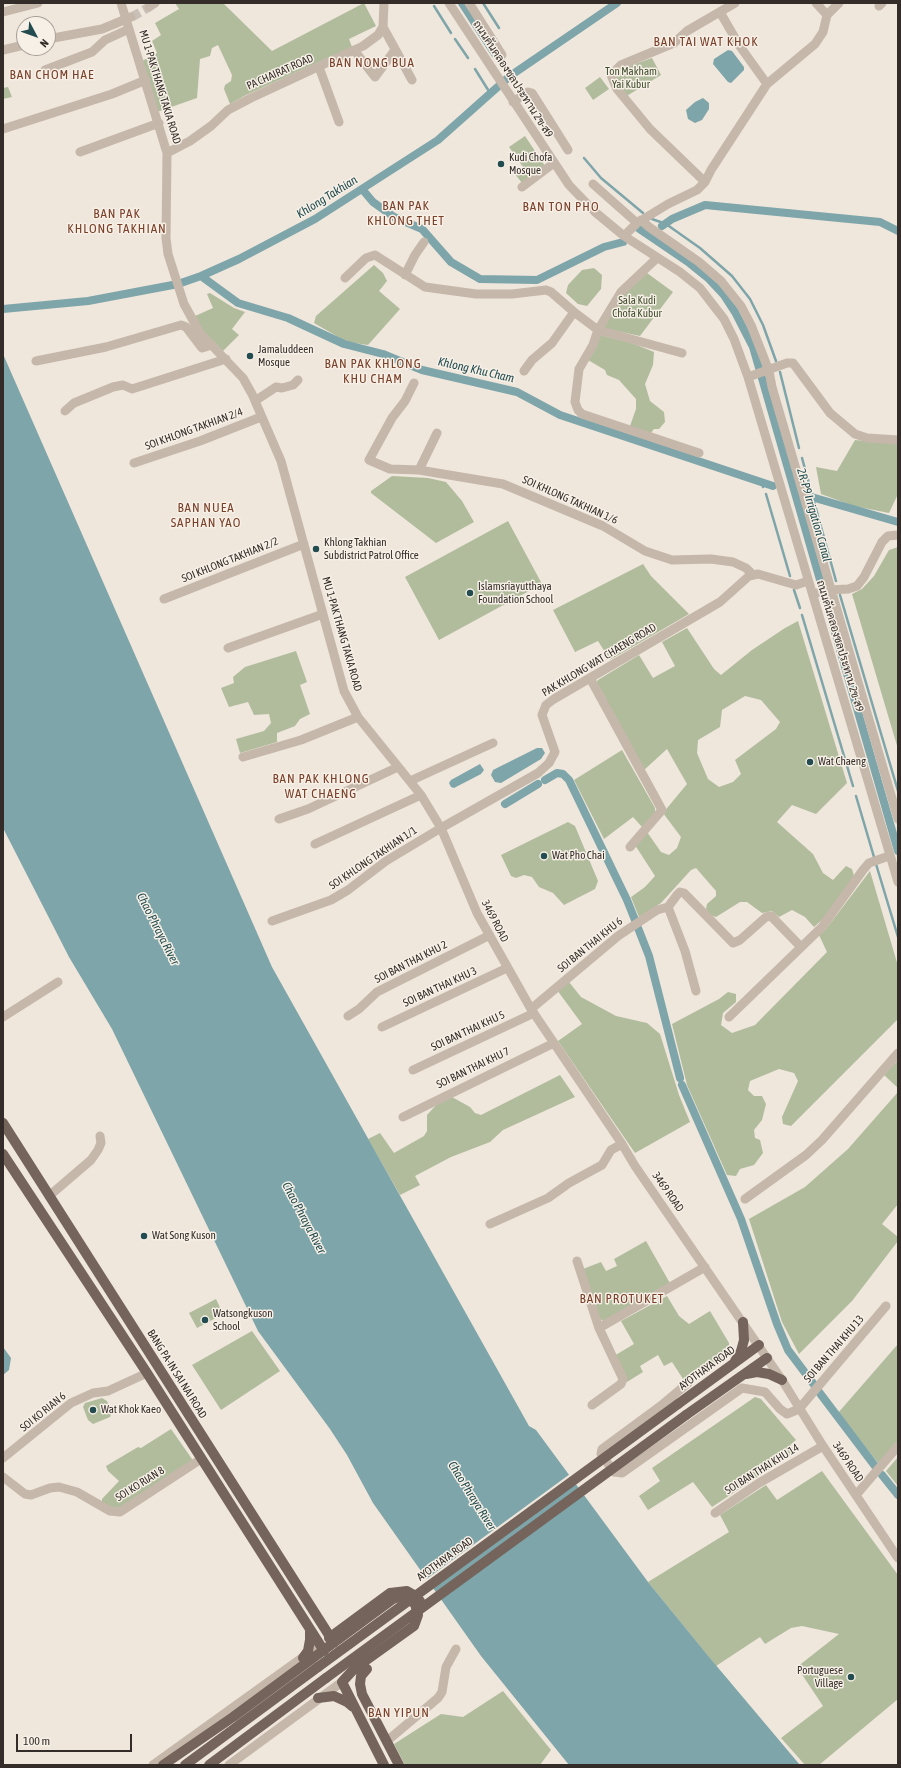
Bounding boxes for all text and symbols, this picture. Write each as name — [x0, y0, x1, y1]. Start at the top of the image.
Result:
north arrow — [16, 16, 56, 56]
street label: ถนนคันคลองชลประทาน 2ข-ส9 — [470, 18, 556, 140]
street label: MU 1-PAK THANG TAKIA ROAD — [136, 28, 184, 146]
district label: BAN TAI WAT KHOK — [653, 34, 759, 50]
text: N — [38, 37, 51, 50]
street label: PA CHAIRAT ROAD — [245, 51, 315, 93]
district label: BAN NONG BUA — [329, 55, 415, 71]
park label: Ton Makham Yai Kubur — [605, 65, 657, 91]
district label: BAN CHOM HAE — [10, 67, 94, 83]
place label: Kudi Chofa Mosque — [509, 151, 552, 177]
marker: Kudi Chofa Mosque — [496, 159, 506, 169]
water label: Khlong Takhian — [294, 173, 360, 221]
district label: BAN PAK KHLONG THET — [367, 198, 445, 229]
district label: BAN TON PHO — [523, 199, 599, 215]
district label: BAN PAK KHLONG TAKHIAN — [67, 206, 167, 237]
park label: Sala Kudi Chofa Kubur — [612, 294, 662, 320]
place label: Jamaluddeen Mosque — [258, 343, 314, 369]
marker: Jamaluddeen Mosque — [245, 351, 255, 361]
water label: Khlong Khu Cham — [436, 354, 516, 386]
district label: BAN PAK KHLONG KHU CHAM — [324, 356, 422, 387]
street label: SOI KHLONG TAKHIAN 2/4 — [143, 405, 245, 453]
water label: 2R-P9 Irrigation Canal — [794, 467, 834, 563]
street label: SOI KHLONG TAKHIAN 1/6 — [520, 473, 620, 527]
district label: BAN NUEA SAPHAN YAO — [171, 500, 241, 531]
street label: SOI KHLONG TAKHIAN 2/2 — [180, 535, 280, 585]
place label: Khlong Takhian Subdistrict Patrol Office — [324, 536, 419, 562]
marker: Khlong Takhian Subdistrict Patrol Office — [311, 544, 321, 554]
street label: MU 1-PAK THANG TAKIA ROAD — [319, 575, 365, 693]
street label: ถนนคันคลองชลประทาน 2ข-ส9 — [814, 579, 866, 713]
place label: Islamsriayutthaya Foundation School — [478, 580, 553, 606]
marker: Islamsriayutthaya Foundation School — [465, 588, 475, 598]
street label: PAK KHLONG WAT CHAENG ROAD — [539, 621, 659, 699]
place label: Wat Chaeng — [818, 755, 866, 769]
marker: Wat Chaeng — [805, 757, 815, 767]
district label: BAN PAK KHLONG WAT CHAENG — [272, 771, 370, 802]
street label: SOI KHLONG TAKHIAN 1/1 — [327, 824, 419, 892]
place label: Wat Pho Chai — [552, 849, 605, 863]
marker: Wat Pho Chai — [539, 851, 549, 861]
water label: Chao Phraya River — [134, 890, 182, 968]
street label: 3469 ROAD — [479, 898, 511, 944]
street label: SOI BAN THAI KHU 6 — [555, 915, 625, 975]
street label: SOI BAN THAI KHU 2 — [372, 938, 450, 986]
street label: SOI BAN THAI KHU 3 — [401, 964, 479, 1010]
street label: SOI BAN THAI KHU 5 — [429, 1008, 507, 1054]
street label: SOI BAN THAI KHU 7 — [434, 1045, 512, 1091]
street label: 3469 ROAD — [650, 1170, 686, 1214]
water label: Chao Phraya River — [279, 1180, 329, 1256]
place label: Wat Song Kuson — [152, 1229, 216, 1243]
marker: Wat Song Kuson — [139, 1231, 149, 1241]
district label: BAN PROTUKET — [579, 1291, 665, 1307]
place label: Watsongkuson School — [213, 1307, 273, 1333]
street label: SOI BAN THAI KHU 13 — [801, 1313, 867, 1385]
marker: Watsongkuson School — [200, 1315, 210, 1325]
street label: BANG PA-IN SAI NAI ROAD — [144, 1327, 210, 1421]
street label: AYOTHAYA ROAD — [676, 1343, 738, 1393]
street label: SOI KO RIAN 6 — [17, 1389, 69, 1435]
place label: Wat Khok Kaeo — [101, 1403, 161, 1417]
marker: Wat Khok Kaeo — [88, 1405, 98, 1415]
street label: 3469 ROAD — [830, 1439, 866, 1485]
street label: SOI BAN THAI KHU 14 — [722, 1441, 802, 1497]
water label: Chao Phraya River — [445, 1459, 499, 1533]
street label: SOI KO RIAN 8 — [113, 1464, 167, 1504]
street label: AYOTHAYA ROAD — [414, 1534, 476, 1584]
place label: Portuguese Village — [797, 1664, 843, 1690]
marker: Portuguese Village — [846, 1672, 856, 1682]
district label: BAN YIPUN — [368, 1705, 430, 1721]
scale bar — [18, 1726, 134, 1752]
text: 100 m — [23, 1734, 50, 1748]

